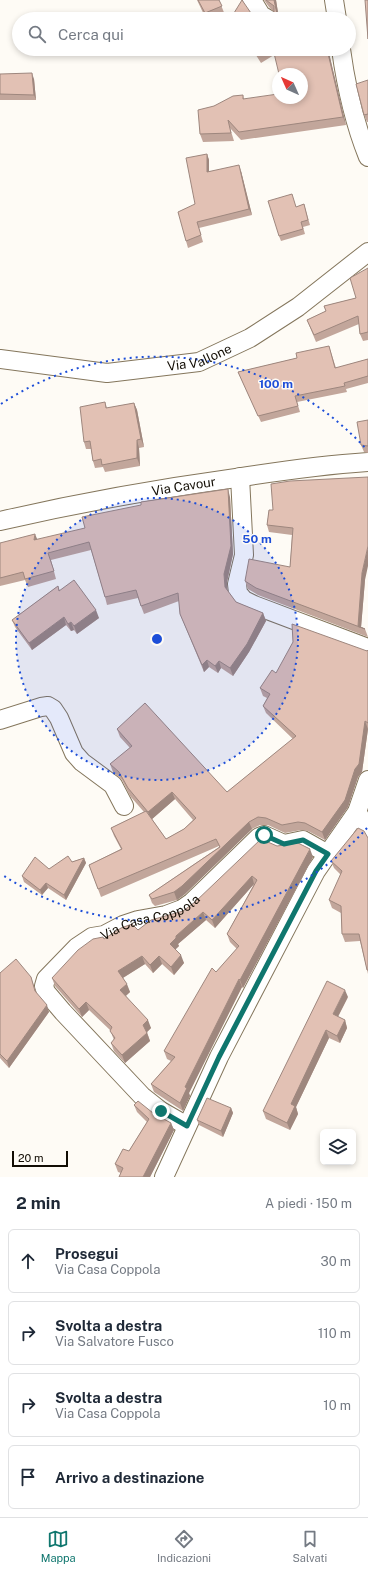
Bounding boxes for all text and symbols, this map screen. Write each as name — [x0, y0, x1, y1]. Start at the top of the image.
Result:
search box — [12, 12, 356, 56]
icon: search — [26, 23, 48, 45]
text: Cerca qui — [58, 26, 124, 43]
north arrow — [272, 68, 308, 104]
street label: Via Vallone — [166, 341, 234, 374]
text: 100 m — [259, 377, 293, 391]
street label: Via Cavour — [150, 474, 217, 499]
text: 50 m — [242, 532, 272, 546]
centre of rings — [150, 632, 164, 646]
route start — [255, 826, 273, 844]
street label: Via Casa Coppola — [98, 892, 203, 943]
route end — [152, 1102, 170, 1120]
map controls — [320, 1129, 356, 1165]
button: layers — [320, 1129, 356, 1165]
scale bar — [12, 1149, 68, 1168]
text: 20 m — [18, 1152, 43, 1164]
text: 2 min — [16, 1193, 61, 1213]
text: A piedi · 150 m — [265, 1196, 352, 1211]
text: Prosegui — [55, 1245, 118, 1262]
icon: ahead — [17, 1250, 39, 1272]
text: 30 m — [321, 1254, 351, 1269]
text: Via Casa Coppola — [55, 1262, 160, 1277]
text: Svolta a destra — [55, 1317, 162, 1334]
icon: right — [17, 1322, 39, 1344]
text: 110 m — [318, 1326, 351, 1341]
text: Via Salvatore Fusco — [55, 1334, 174, 1349]
text: Svolta a destra — [55, 1389, 162, 1406]
icon: right — [17, 1394, 39, 1416]
text: 10 m — [323, 1398, 351, 1413]
text: Via Casa Coppola — [55, 1406, 160, 1421]
icon: arrive — [17, 1466, 39, 1488]
text: Arrivo a destinazione — [55, 1469, 204, 1486]
tab: Mappa — [41, 1528, 76, 1564]
tab: Indicazioni — [157, 1528, 211, 1564]
tab: Salvati — [292, 1528, 327, 1564]

